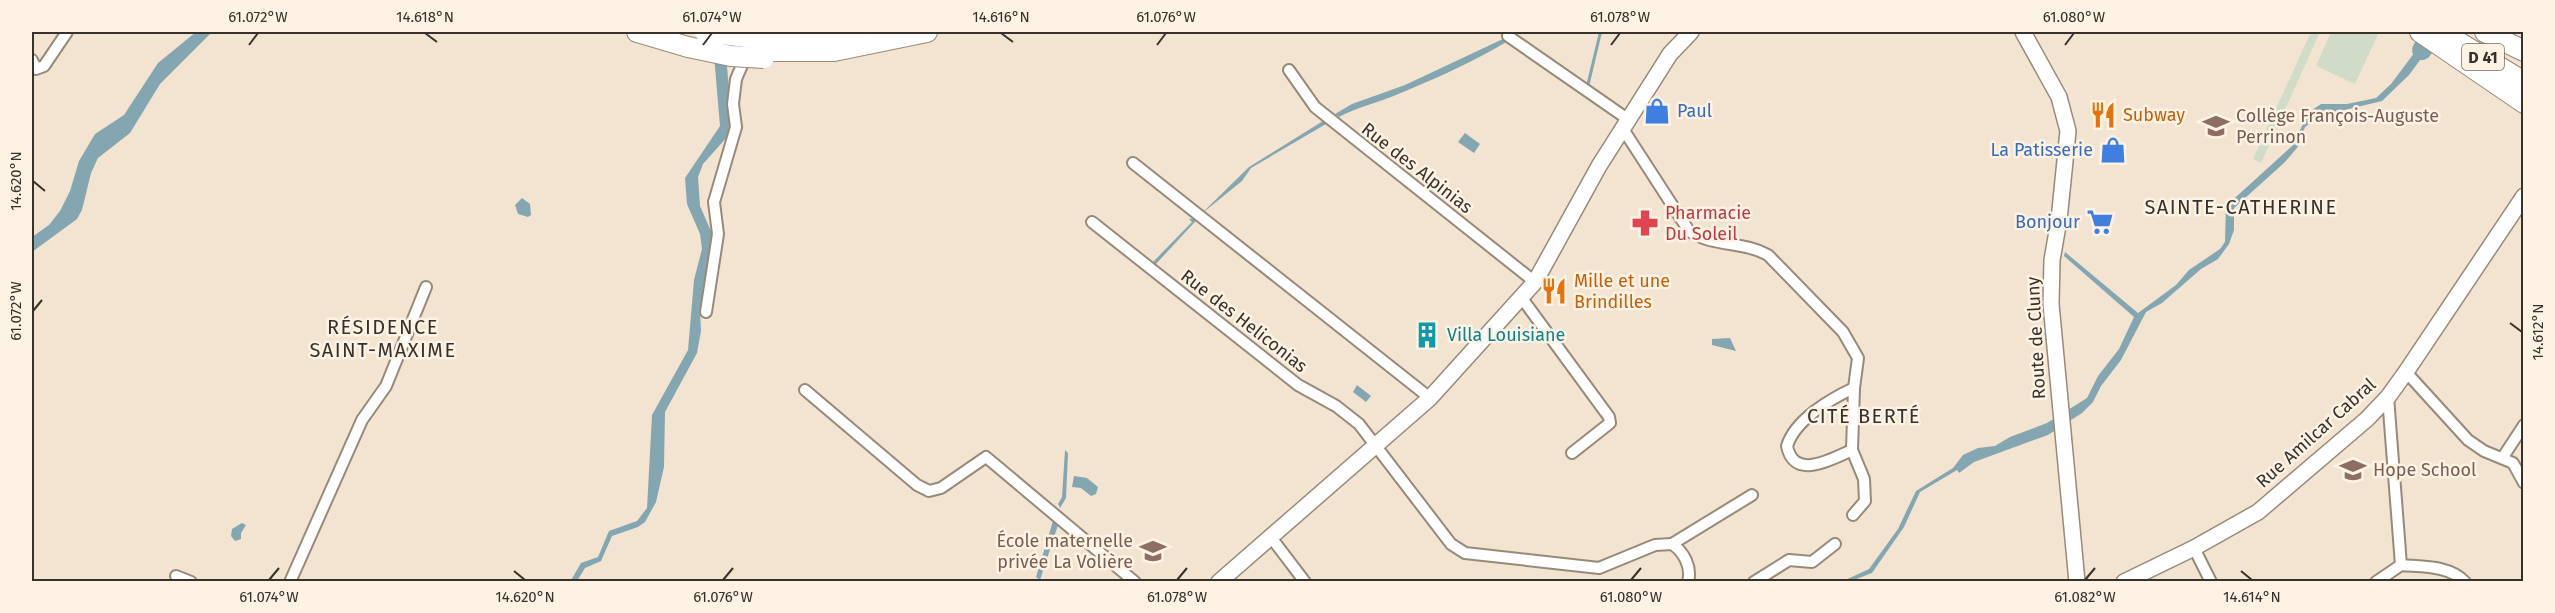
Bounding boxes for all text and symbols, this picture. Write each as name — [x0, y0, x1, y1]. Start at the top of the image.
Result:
text: 61.072°W — [228, 8, 288, 26]
text: 14.618°N — [396, 8, 454, 26]
text: 61.074°W — [682, 8, 742, 26]
text: 14.616°N — [972, 8, 1030, 26]
text: 61.076°W — [1136, 8, 1196, 26]
text: 61.078°W — [1590, 8, 1651, 26]
text: 61.080°W — [2043, 8, 2106, 26]
road number: D 41 — [2462, 44, 2504, 70]
shop icon: Paul — [1642, 96, 1672, 126]
place label: Paul — [1677, 100, 1712, 122]
restaurant icon: Subway — [2088, 100, 2118, 130]
place label: Subway — [2123, 104, 2185, 126]
place label: Collège François-Auguste Perrinon — [2236, 105, 2439, 148]
school or university icon: Collège François-Auguste Perrinon — [2201, 111, 2231, 141]
street label: Rue des Alpinias — [1357, 118, 1477, 218]
shop icon: La Patisserie — [2098, 135, 2128, 165]
place label: La Patisserie — [1991, 139, 2093, 161]
text: 14.620°N — [7, 151, 25, 211]
district label: SAINTE-CATHERINE — [2144, 195, 2338, 219]
place label: Pharmacie Du Soleil — [1665, 202, 1751, 245]
supermarket icon: Bonjour — [2085, 207, 2115, 237]
pharmacy icon: Pharmacie Du Soleil — [1630, 208, 1660, 238]
place label: Bonjour — [2015, 211, 2080, 233]
street label: Rue des Heliconias — [1176, 265, 1312, 377]
place label: Mille et une Brindilles — [1574, 270, 1670, 313]
restaurant icon: Mille et une Brindilles — [1539, 276, 1569, 306]
street label: Route de Cluny — [2022, 276, 2050, 400]
text: 61.072°W — [7, 281, 25, 341]
text: 14.612°N — [2529, 303, 2547, 361]
district label: RÉSIDENCE SAINT-MAXIME — [309, 315, 457, 362]
building icon: Villa Louisiane — [1412, 320, 1442, 350]
place label: Villa Louisiane — [1447, 324, 1565, 346]
street label: Rue Amilcar Cabral — [2252, 373, 2380, 493]
district label: CITÉ BERTÉ — [1807, 404, 1921, 428]
school or university icon: Hope School — [2338, 455, 2368, 485]
place label: Hope School — [2373, 459, 2476, 481]
place label: École maternelle privée La Volière — [996, 529, 1133, 573]
school or university icon: École maternelle privée La Volière — [1138, 536, 1168, 566]
text: 61.074°W — [239, 588, 299, 606]
text: 14.620°N — [495, 588, 555, 606]
text: 61.076°W — [693, 588, 753, 606]
text: 61.078°W — [1147, 588, 1208, 606]
text: 61.080°W — [1600, 588, 1663, 606]
text: 61.082°W — [2054, 588, 2116, 606]
text: 14.614°N — [2223, 588, 2281, 606]

